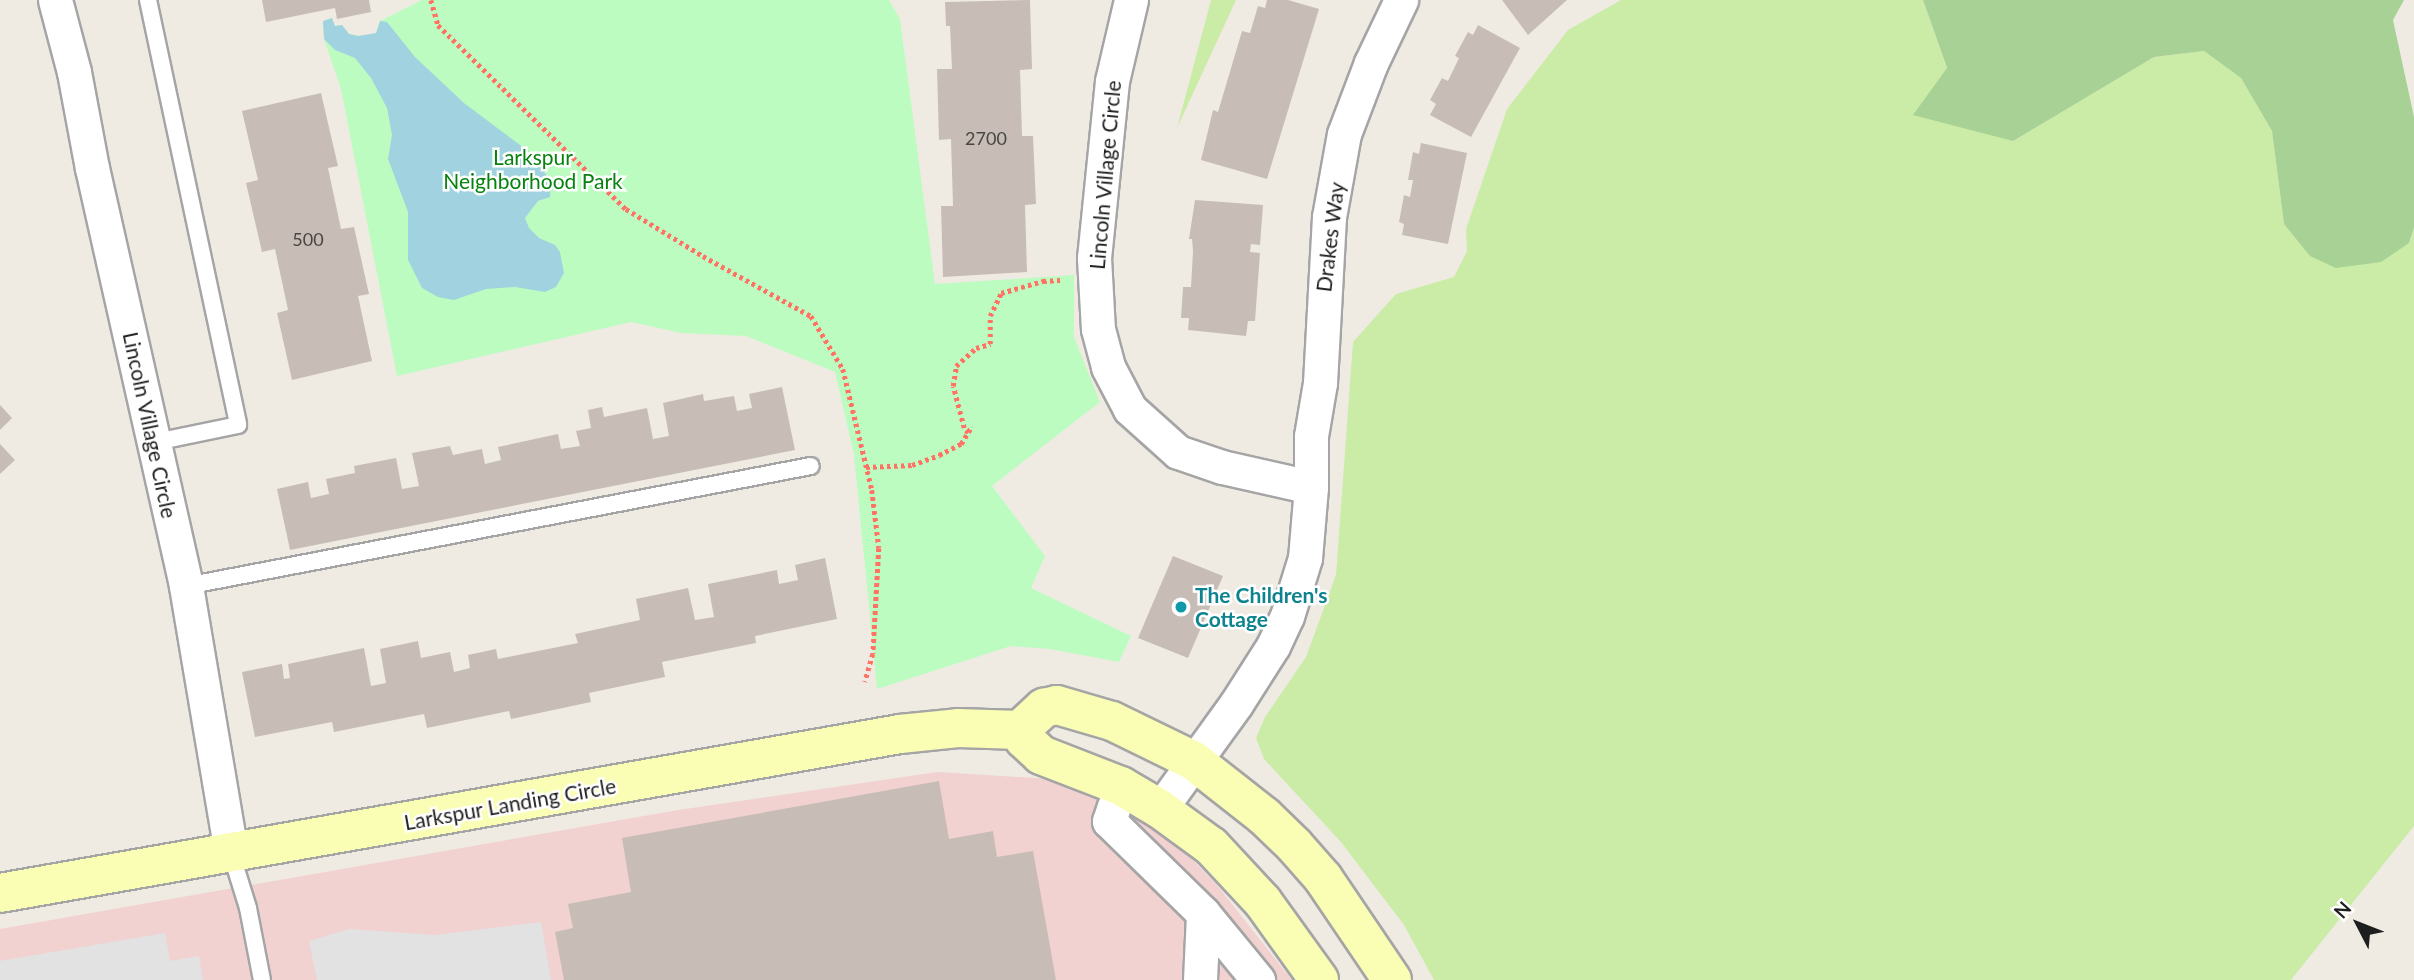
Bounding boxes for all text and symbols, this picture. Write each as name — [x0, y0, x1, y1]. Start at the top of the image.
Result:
street label: Lincoln Village Circle — [1084, 79, 1126, 271]
house number: 2700 — [965, 127, 1007, 149]
park label: Larkspur Neighborhood Park — [443, 144, 623, 194]
street label: Drakes Way — [1311, 180, 1349, 294]
house number: 500 — [292, 228, 324, 250]
street label: Lincoln Village Circle — [118, 329, 182, 521]
place label: The Children's Cottage — [1195, 582, 1327, 632]
marker: The Children's Cottage — [1173, 599, 1189, 615]
street label: Larkspur Landing Circle — [402, 773, 618, 835]
north arrow — [2323, 889, 2393, 959]
text: N — [2329, 896, 2355, 923]

